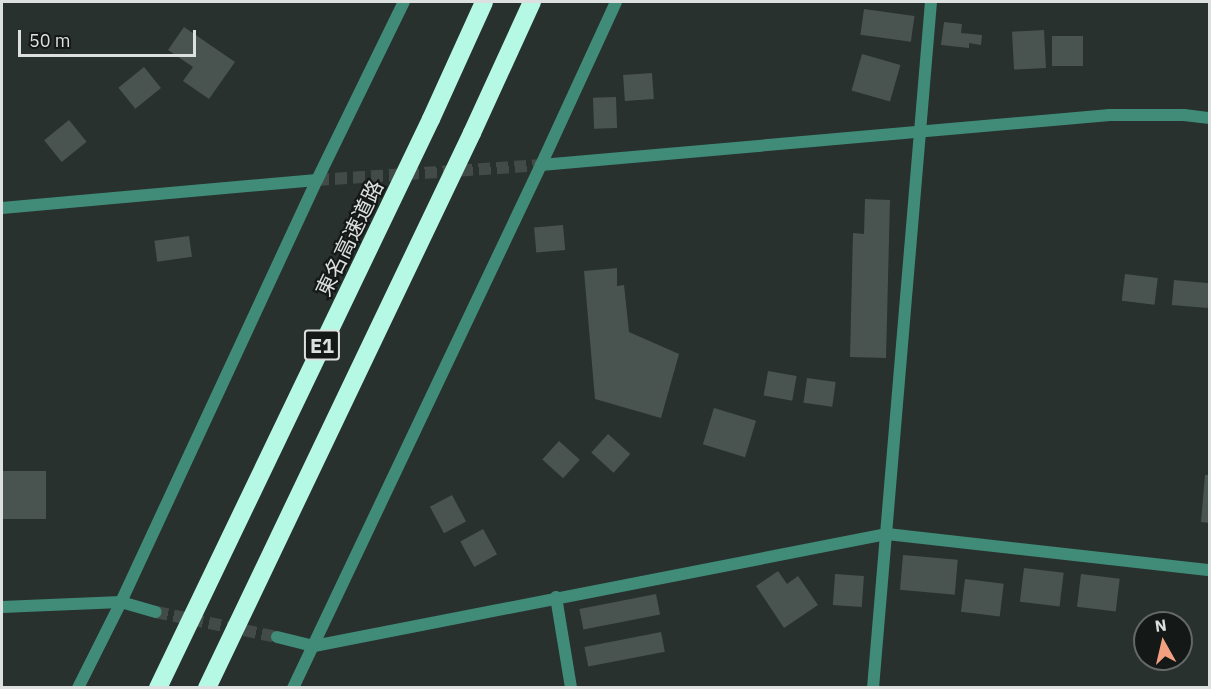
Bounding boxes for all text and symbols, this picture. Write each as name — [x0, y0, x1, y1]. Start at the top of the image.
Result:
scale bar — [21, 18, 200, 56]
text: 50 m — [29, 29, 71, 52]
street label: 東名高速道路 — [310, 176, 388, 300]
road number: E1 — [302, 328, 342, 362]
north arrow — [1133, 611, 1193, 671]
text: N — [1154, 614, 1168, 636]

